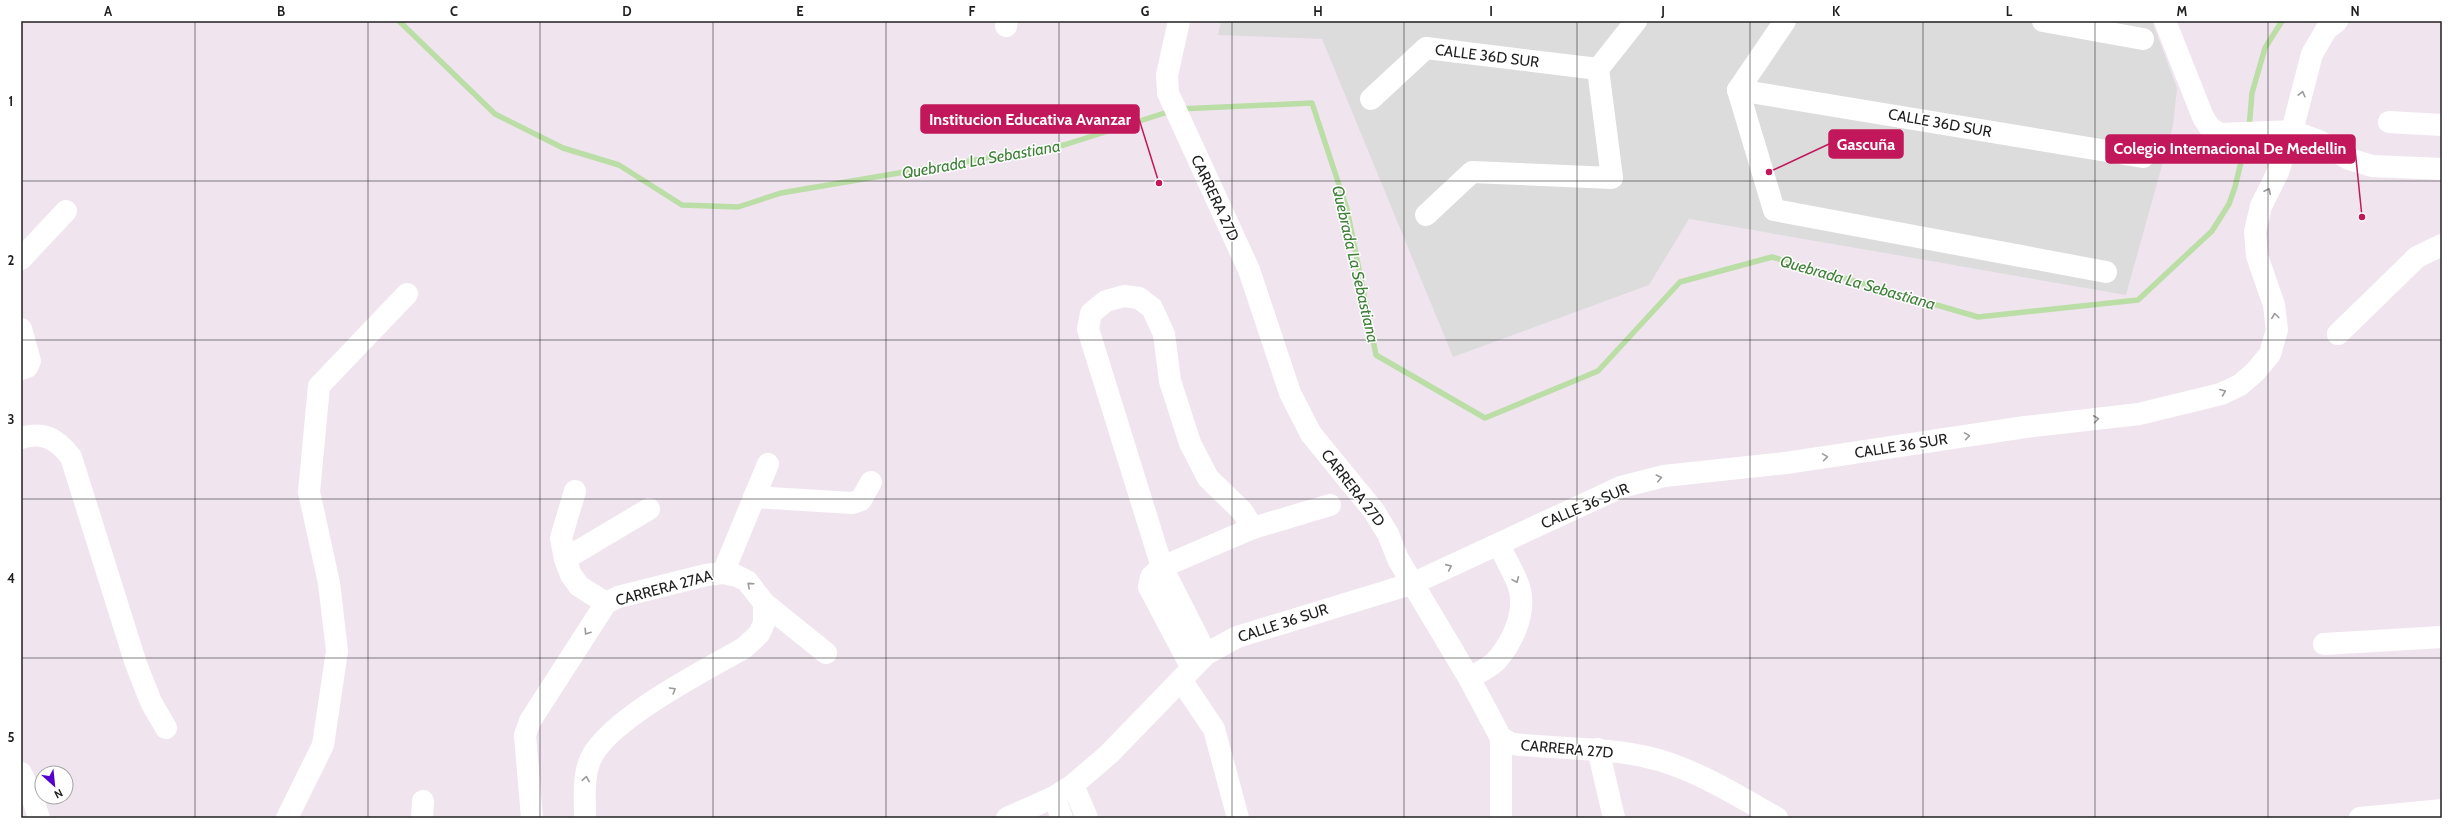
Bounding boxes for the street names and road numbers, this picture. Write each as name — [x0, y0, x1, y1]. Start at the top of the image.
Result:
street label: CALLE 36D SUR — [1434, 41, 1540, 71]
street label: CALLE 36D SUR — [1887, 105, 1993, 141]
street label: CARRERA 27D — [1187, 152, 1243, 244]
street label: CALLE 36 SUR — [1853, 430, 1949, 462]
street label: CARRERA 27D — [1317, 446, 1389, 530]
street label: CALLE 36 SUR — [1538, 479, 1632, 533]
street label: CARRERA 27AA — [614, 566, 715, 610]
street label: CALLE 36 SUR — [1236, 600, 1330, 646]
street label: CARRERA 27D — [1520, 736, 1614, 762]

